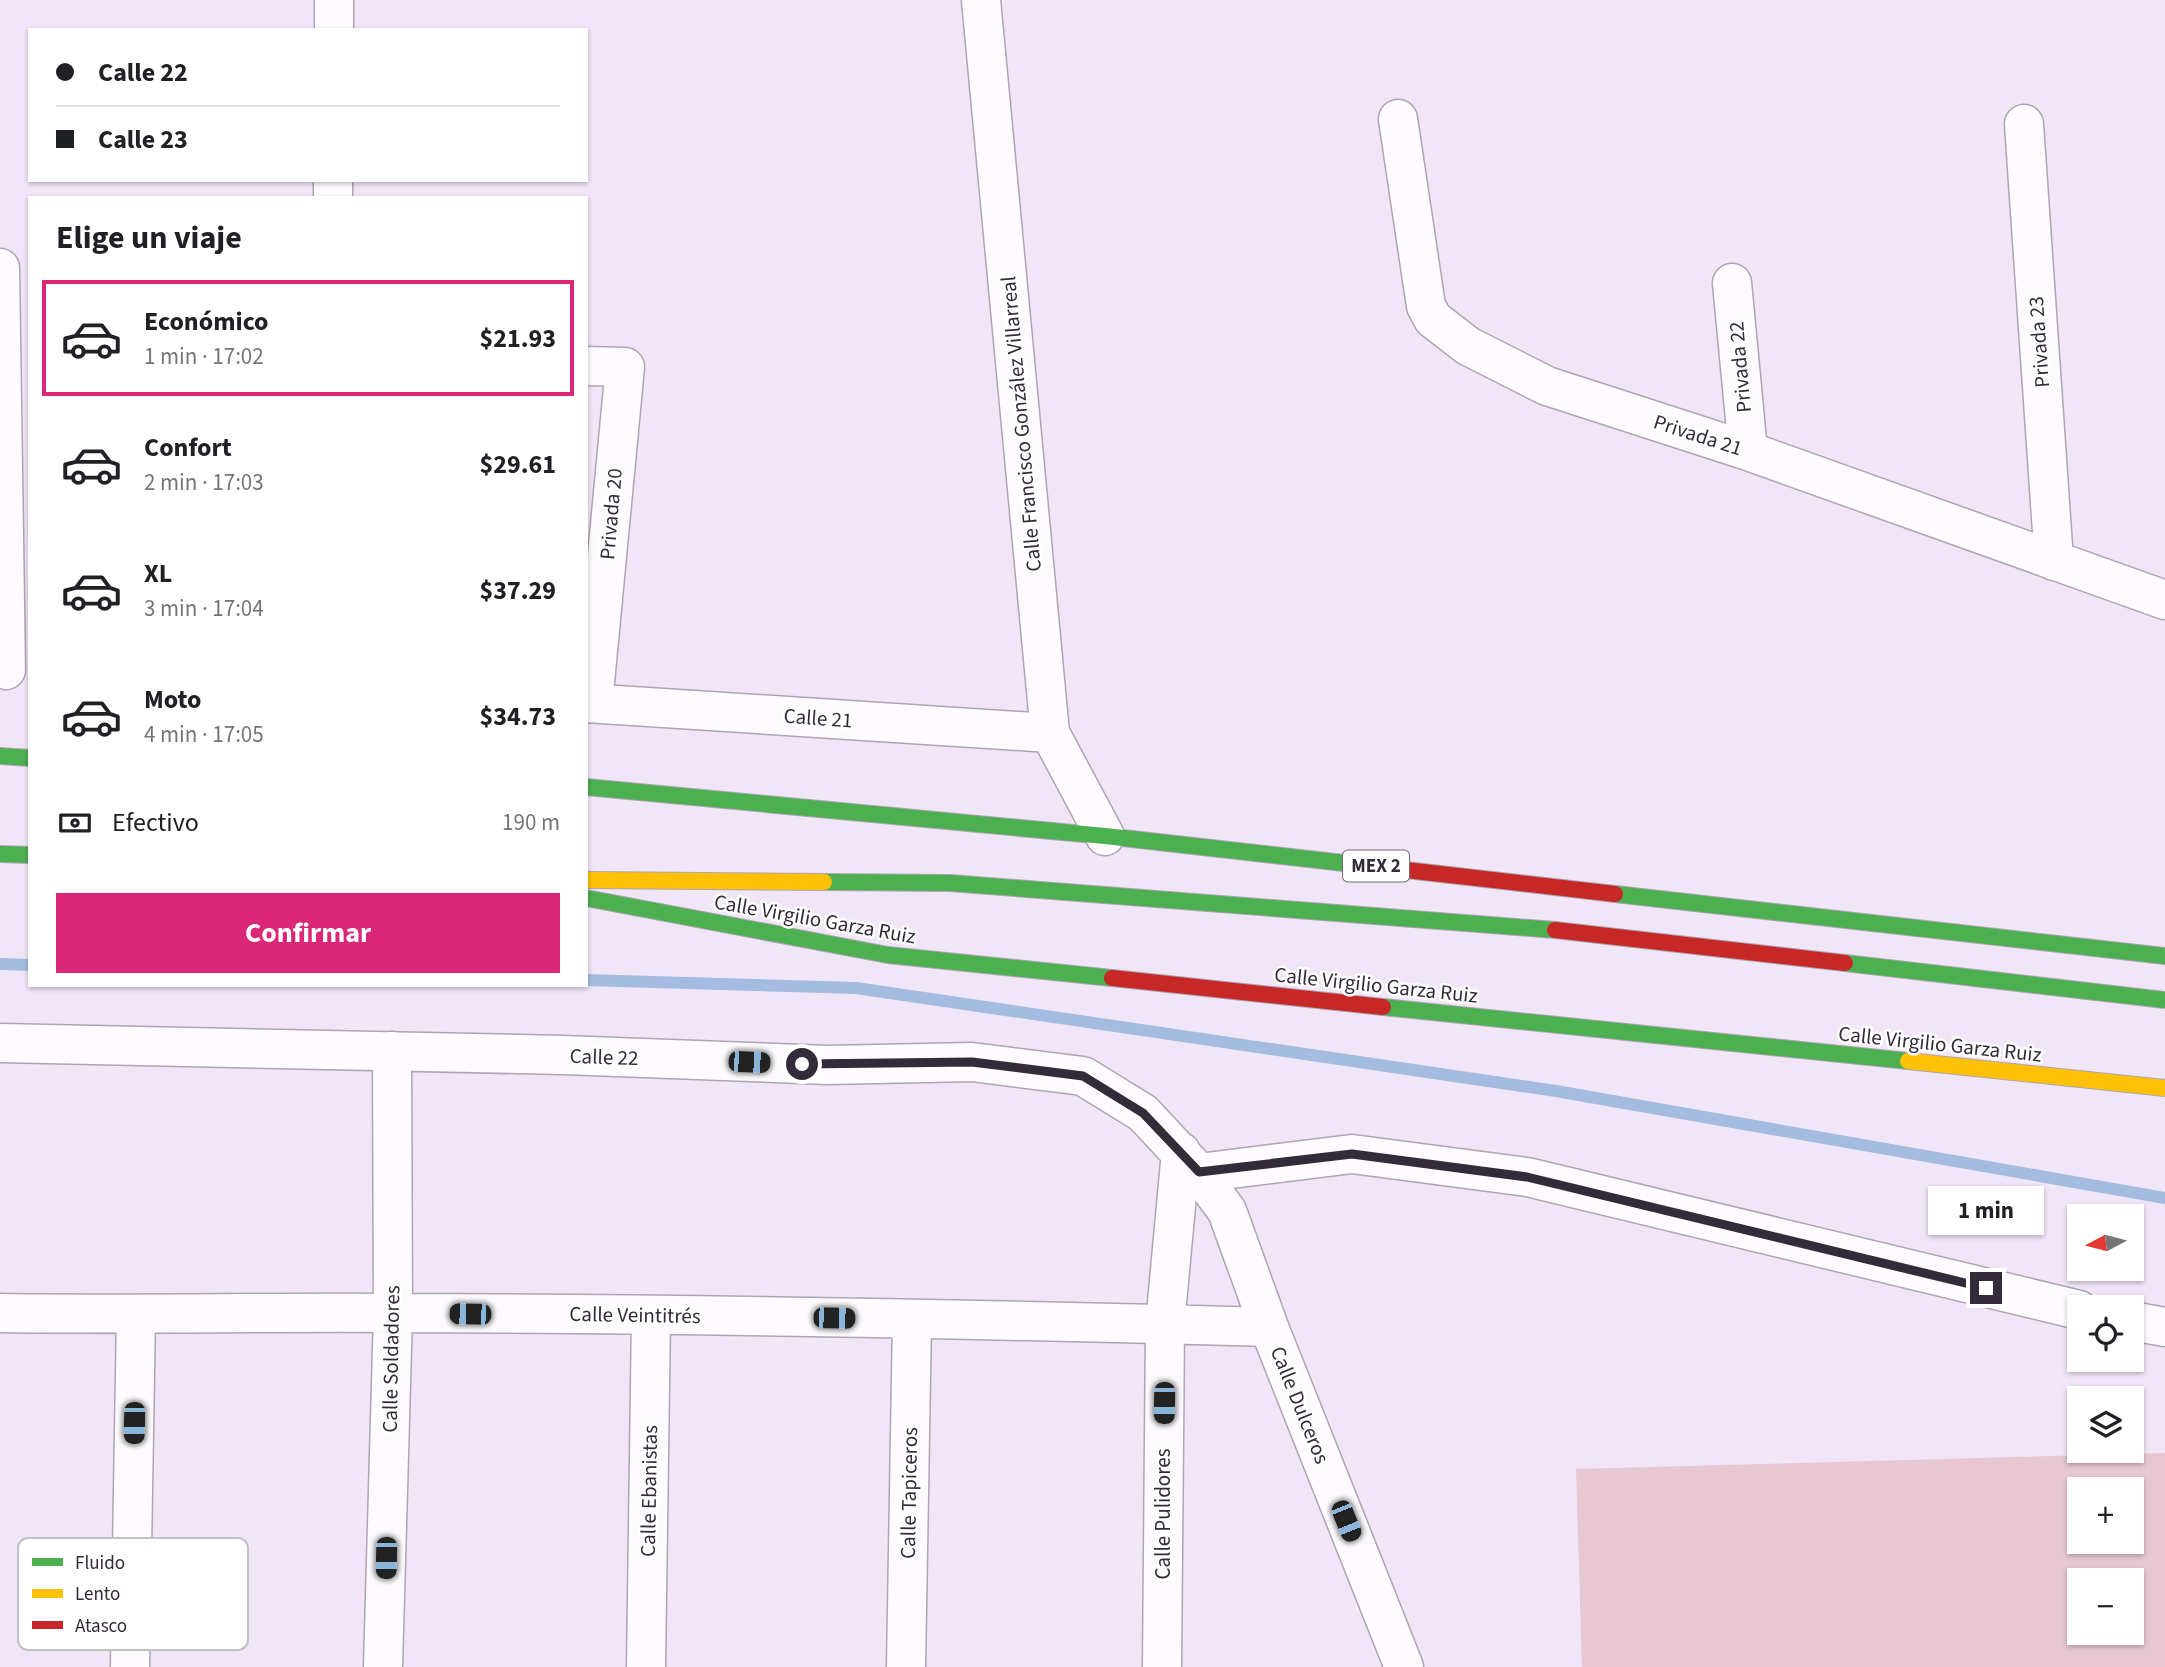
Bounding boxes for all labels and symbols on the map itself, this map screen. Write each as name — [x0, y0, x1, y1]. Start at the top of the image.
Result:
street label: Calle Francisco González Villarreal — [993, 275, 1049, 573]
street label: Privada 23 — [2021, 295, 2057, 389]
street label: Privada 22 — [1721, 320, 1759, 414]
street label: Privada 21 — [1650, 407, 1746, 463]
street label: Privada 20 — [592, 467, 630, 561]
street label: Calle 21 — [783, 701, 853, 735]
road number: MEX 2 — [1343, 850, 1409, 881]
street label: Calle Virgilio Garza Ruiz — [712, 886, 918, 952]
street label: Calle Virgilio Garza Ruiz — [1273, 959, 1479, 1011]
street label: Calle Virgilio Garza Ruiz — [1837, 1018, 2043, 1070]
street label: Calle 22 — [569, 1041, 639, 1073]
route start — [786, 1048, 818, 1080]
car — [728, 1051, 771, 1073]
callout: 1 min — [1928, 1186, 2044, 1236]
north arrow — [2067, 1204, 2144, 1281]
route end — [1970, 1272, 2002, 1304]
street label: Calle Soldadores — [375, 1285, 407, 1433]
street label: Calle Veintitrés — [569, 1299, 701, 1331]
car — [449, 1303, 492, 1325]
car — [813, 1307, 856, 1329]
street label: Calle Dulceros — [1263, 1342, 1337, 1468]
car — [1154, 1382, 1175, 1424]
car — [124, 1402, 145, 1444]
street label: Calle Ebanistas — [633, 1425, 665, 1557]
street label: Calle Tapiceros — [893, 1427, 925, 1559]
street label: Calle Pulidores — [1148, 1448, 1178, 1580]
car — [1329, 1498, 1364, 1544]
car — [376, 1537, 397, 1579]
legend — [18, 1538, 248, 1650]
text: Fluido — [75, 1550, 125, 1577]
text: Lento — [75, 1581, 120, 1608]
text: Atasco — [75, 1613, 127, 1640]

